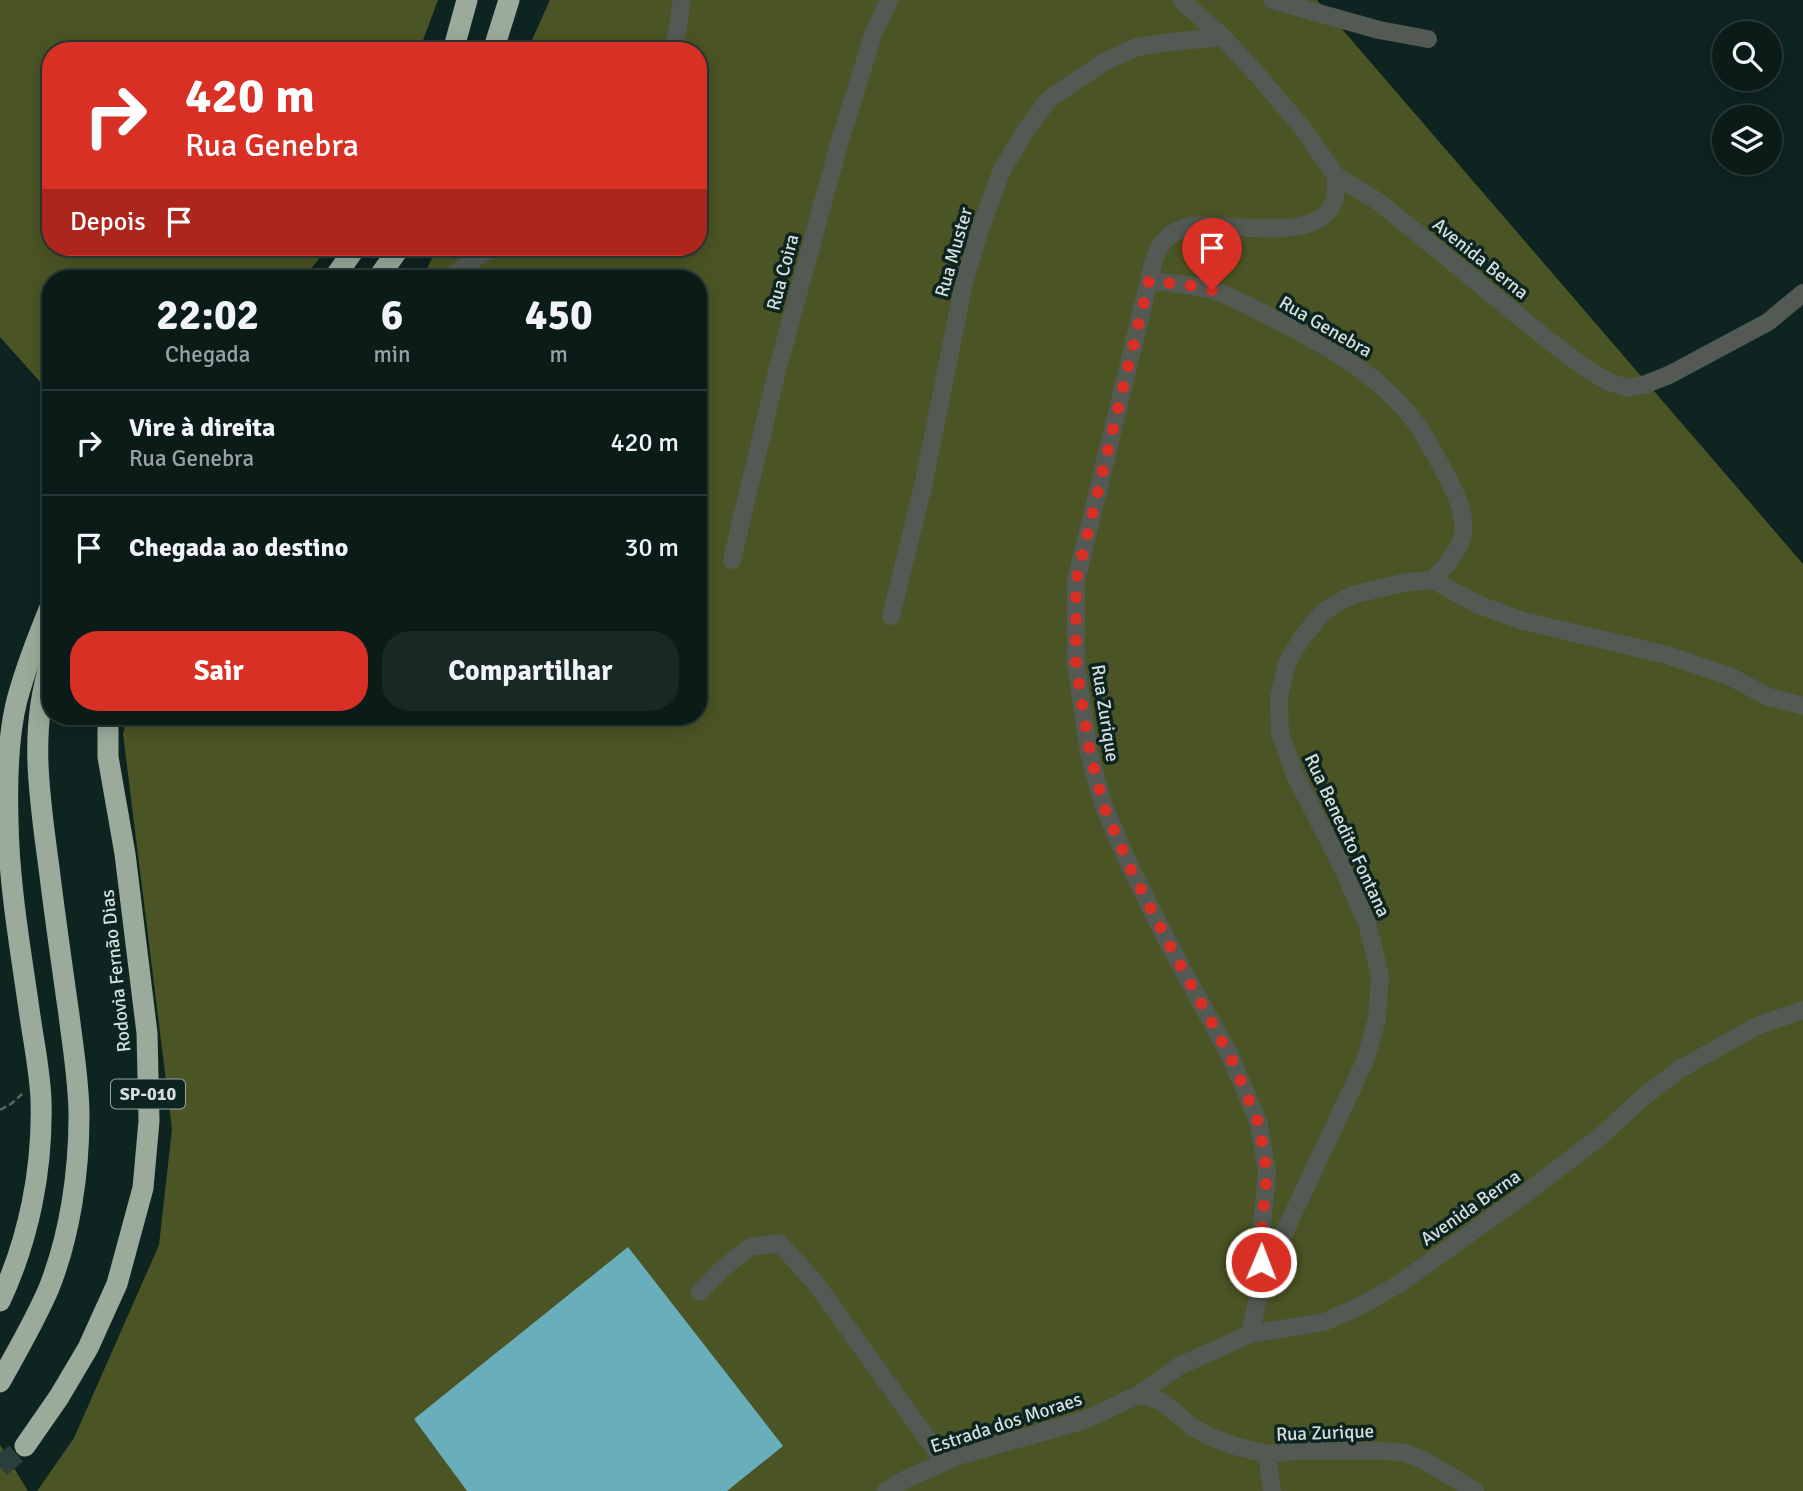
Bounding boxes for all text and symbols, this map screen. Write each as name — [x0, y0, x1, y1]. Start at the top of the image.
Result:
map controls — [1712, 21, 1782, 175]
button: search — [1712, 21, 1782, 91]
text: 420 m — [185, 66, 315, 126]
icon: right — [70, 70, 161, 161]
button: layers — [1712, 105, 1782, 175]
text: Rua Genebra — [185, 126, 359, 165]
icon: arrive — [160, 203, 198, 241]
street label: Rua Muster — [930, 205, 978, 300]
text: Depois — [70, 206, 146, 238]
street label: Avenida Berna — [1428, 213, 1533, 305]
pin — [1182, 218, 1242, 290]
icon: arrive — [1193, 229, 1231, 267]
street label: Rua Coira — [761, 231, 805, 313]
text: 22:02 — [156, 290, 259, 341]
text: 6 — [381, 290, 403, 341]
text: 450 — [525, 290, 593, 341]
street label: Rua Genebra — [1275, 291, 1376, 363]
text: Chegada — [165, 340, 250, 369]
text: min — [373, 340, 411, 369]
text: m — [550, 340, 568, 369]
text: Vire à direita — [129, 412, 275, 444]
icon: right — [70, 424, 108, 462]
text: 420 m — [610, 427, 679, 459]
text: Rua Genebra — [129, 444, 254, 473]
icon: arrive — [70, 529, 108, 567]
text: Chegada ao destino — [129, 532, 348, 564]
text: 30 m — [624, 532, 679, 564]
button: Sair — [70, 631, 368, 711]
button: Compartilhar — [382, 631, 679, 711]
street label: Rua Zurique — [1085, 663, 1125, 764]
street label: Rua Benedito Fontana — [1299, 750, 1395, 921]
street label: Rodovia Fernão Dias — [96, 888, 136, 1053]
road number: SP-010 — [111, 1079, 185, 1108]
street label: Avenida Berna — [1416, 1165, 1525, 1251]
position arrow — [1224, 1225, 1298, 1299]
street label: Estrada dos Moraes — [928, 1387, 1085, 1459]
street label: Rua Zurique — [1276, 1419, 1375, 1447]

